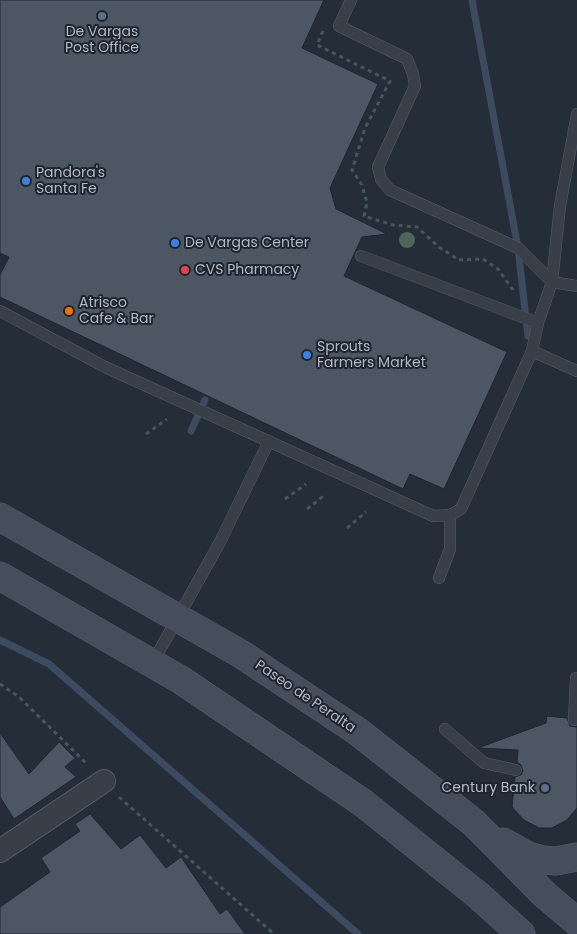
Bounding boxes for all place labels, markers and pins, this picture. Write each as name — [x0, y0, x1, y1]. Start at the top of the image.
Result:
marker: De Vargas Post Office — [96, 10, 108, 22]
place label: De Vargas Post Office — [65, 24, 139, 56]
place label: Pandora's Santa Fe — [36, 165, 105, 198]
marker: Pandora's Santa Fe — [20, 175, 32, 187]
place label: De Vargas Center — [185, 235, 309, 251]
marker: De Vargas Center — [169, 237, 181, 249]
place label: CVS Pharmacy — [195, 262, 299, 278]
marker: CVS Pharmacy — [179, 264, 191, 276]
place label: Atrisco Cafe & Bar — [79, 295, 154, 328]
marker: Atrisco Cafe & Bar — [63, 305, 75, 317]
place label: Sprouts Farmers Market — [317, 339, 426, 372]
marker: Sprouts Farmers Market — [301, 349, 313, 361]
place label: Century Bank — [441, 780, 535, 796]
marker: Century Bank — [539, 782, 551, 794]

